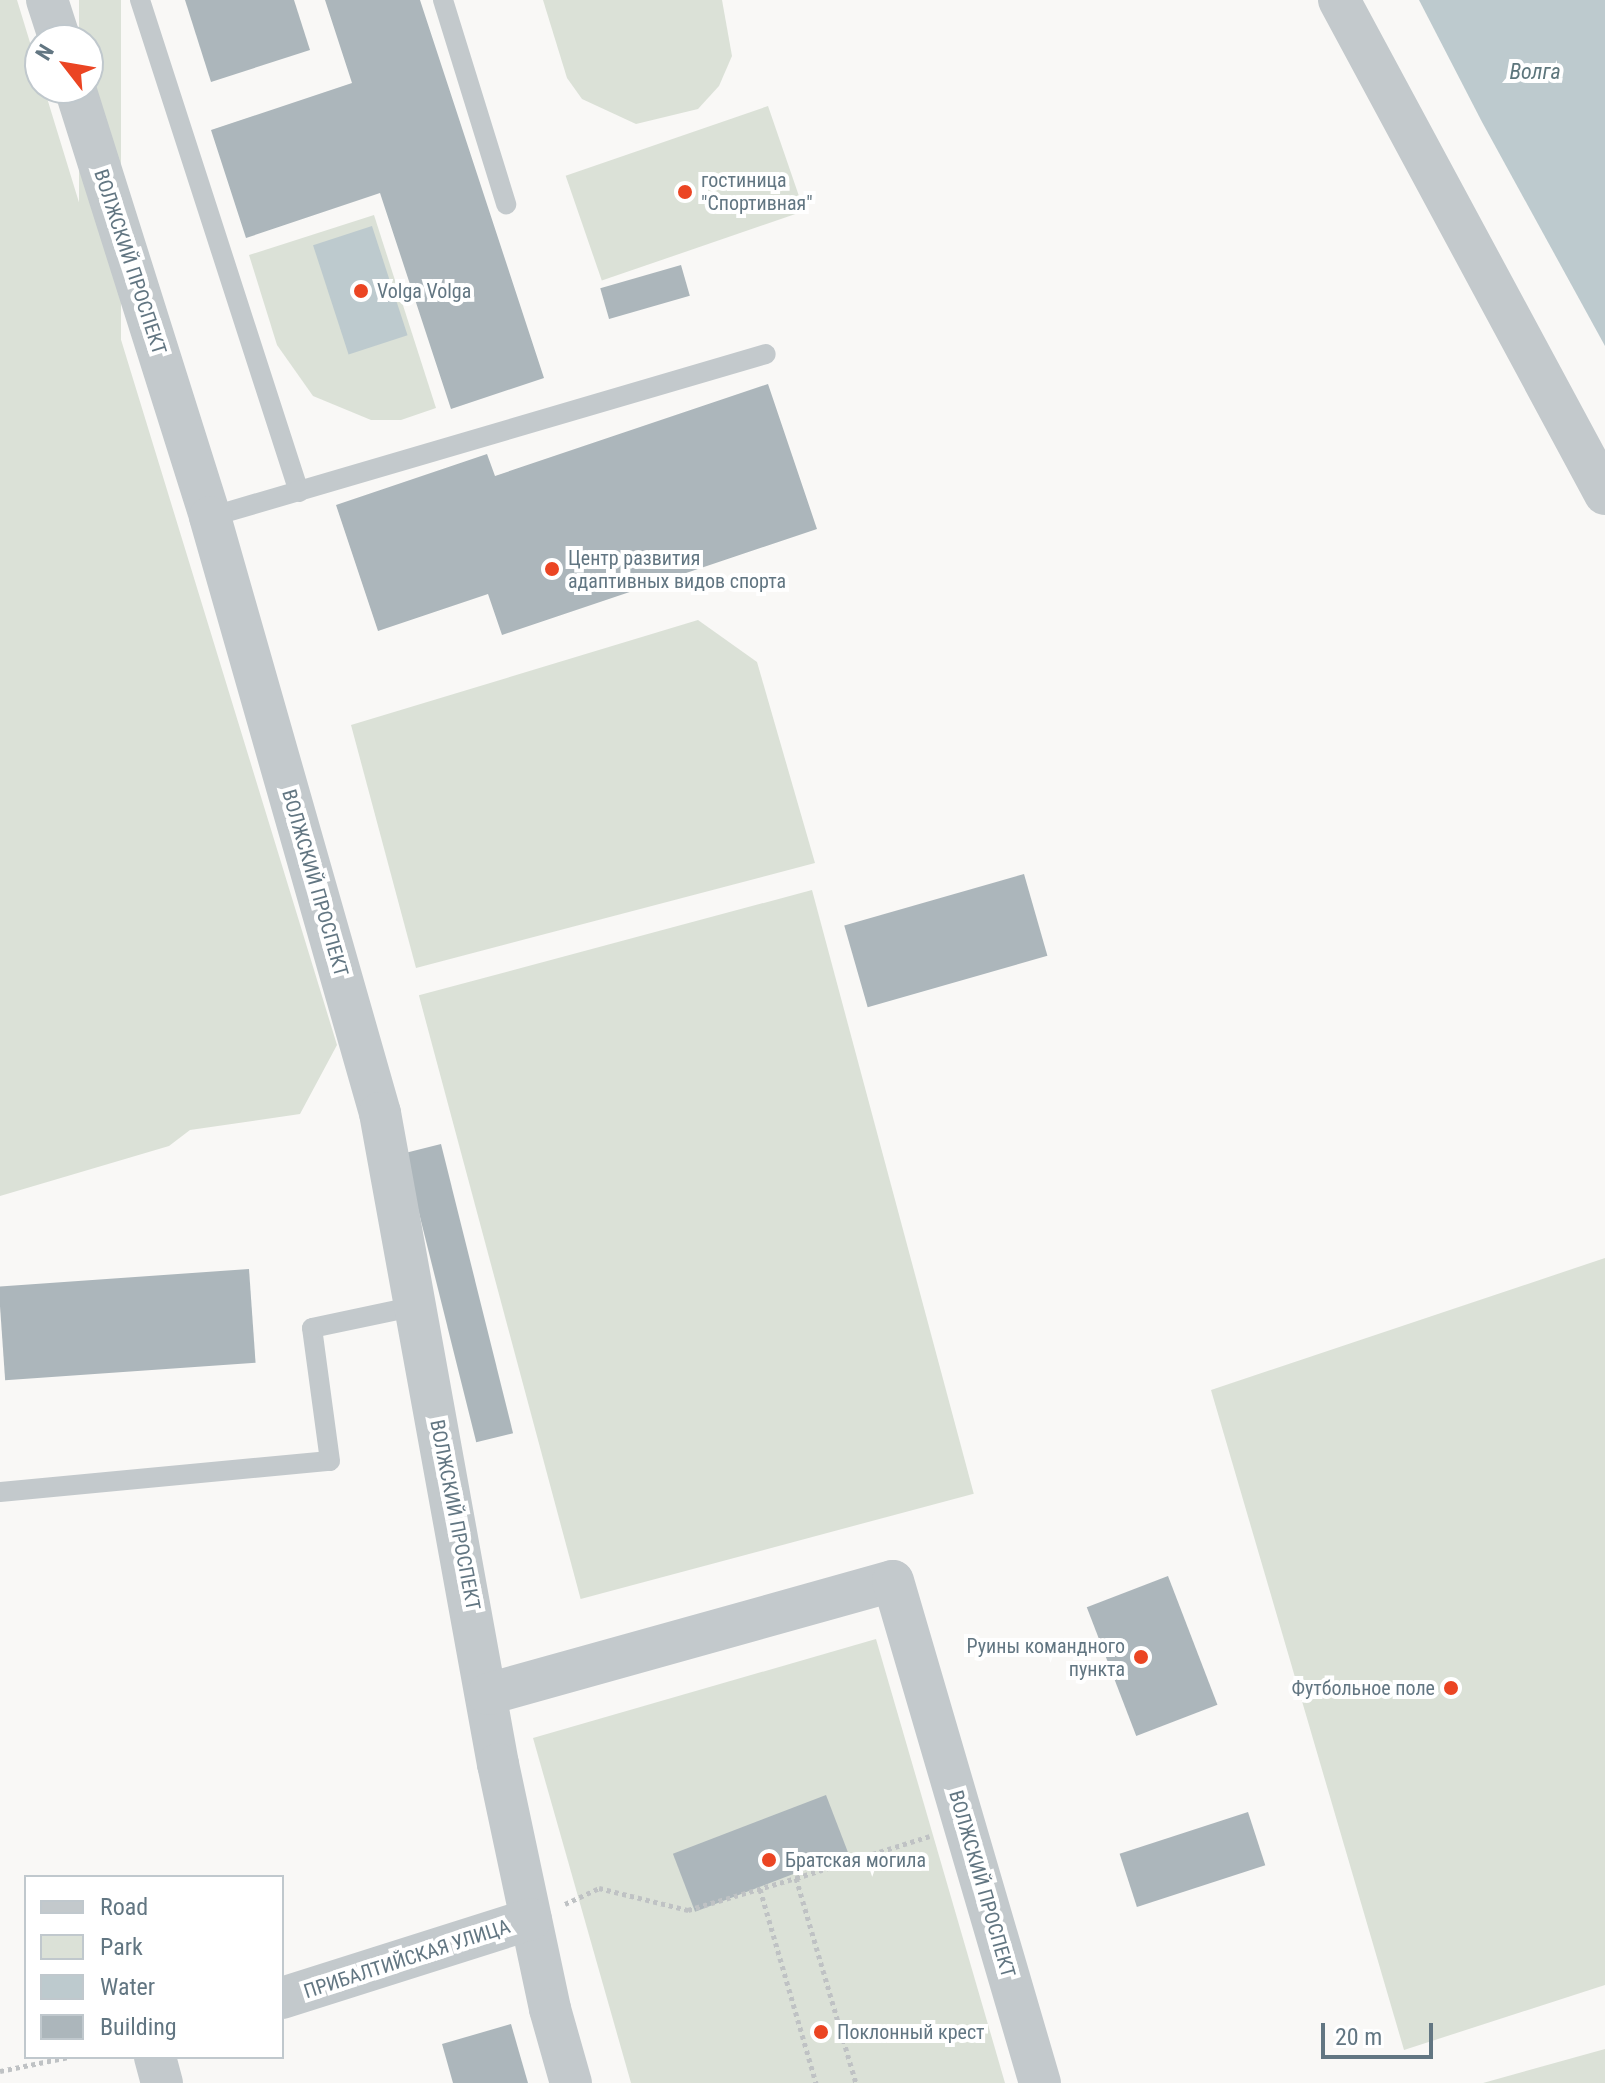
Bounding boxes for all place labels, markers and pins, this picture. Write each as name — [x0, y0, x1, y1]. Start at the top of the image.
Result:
place label: гостиница "Спортивная" — [701, 168, 813, 215]
marker: гостиница "Спортивная" — [676, 183, 694, 201]
place label: Volga Volga — [377, 279, 471, 303]
marker: Volga Volga — [352, 282, 370, 300]
place label: Центр развития адаптивных видов спорта — [568, 546, 786, 593]
marker: Центр развития адаптивных видов спорта — [543, 560, 561, 578]
place label: Руины командного пункта — [967, 1634, 1125, 1681]
marker: Руины командного пункта — [1132, 1648, 1150, 1666]
place label: Футбольное поле — [1291, 1676, 1435, 1700]
marker: Футбольное поле — [1442, 1679, 1460, 1697]
place label: Братская могила — [785, 1848, 926, 1872]
marker: Братская могила — [760, 1851, 778, 1869]
place label: Поклонный крест — [837, 2020, 985, 2044]
marker: Поклонный крест — [812, 2023, 830, 2041]

